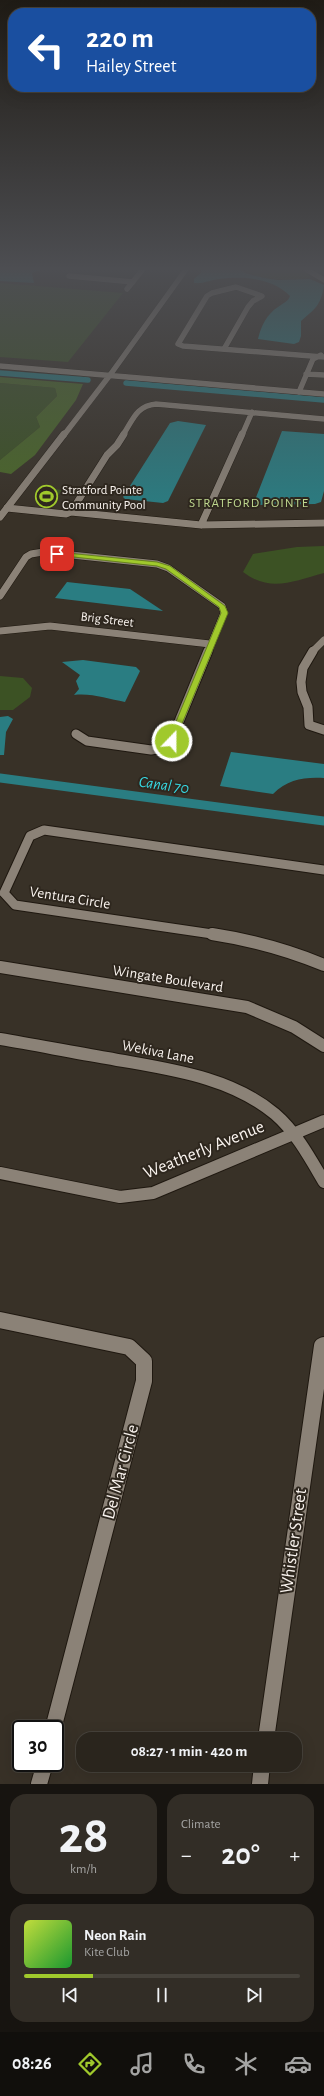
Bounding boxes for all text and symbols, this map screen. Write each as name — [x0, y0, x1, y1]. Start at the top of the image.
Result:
icon: left — [20, 24, 72, 76]
text: 220 m — [86, 25, 154, 53]
text: Hailey Street — [86, 58, 176, 76]
sports icon: Stratford Pointe Community Pool — [34, 484, 60, 510]
place label: Stratford Pointe Community Pool — [62, 484, 146, 512]
district label: STRATFORD POINTE — [189, 497, 309, 510]
pin — [40, 537, 74, 571]
icon: arrive — [46, 543, 68, 565]
street label: Brig Street — [80, 610, 134, 630]
position arrow — [151, 720, 193, 762]
water label: Canal 70 — [138, 774, 190, 796]
street label: Ventura Circle — [29, 884, 112, 912]
street label: Wingate Boulevard — [112, 963, 225, 995]
street label: Wekiva Lane — [121, 1038, 195, 1066]
street label: Weatherly Avenue — [141, 1118, 267, 1182]
street label: Del Mar Circle — [100, 1423, 142, 1521]
street label: Whistler Street — [278, 1487, 310, 1595]
speed limit sign: 30 — [12, 1720, 64, 1772]
text: 08:27 · 1 min · 420 m — [131, 1744, 247, 1759]
text: 28 — [58, 1810, 109, 1862]
text: Climate — [181, 1818, 220, 1831]
text: 20° — [221, 1840, 260, 1870]
text: − — [181, 1844, 192, 1866]
text: + — [289, 1844, 300, 1866]
text: km/h — [70, 1863, 97, 1876]
text: Neon Rain — [84, 1928, 146, 1943]
text: Kite Club — [84, 1946, 130, 1959]
icon: previous — [59, 1984, 81, 2006]
icon: pause — [151, 1984, 173, 2006]
icon: next — [243, 1984, 265, 2006]
icon: directions — [76, 2050, 104, 2078]
icon: music — [128, 2050, 156, 2078]
icon: phone — [180, 2050, 208, 2078]
icon: climate — [232, 2050, 260, 2078]
icon: car — [284, 2050, 312, 2078]
text: 08:26 — [12, 2055, 52, 2073]

